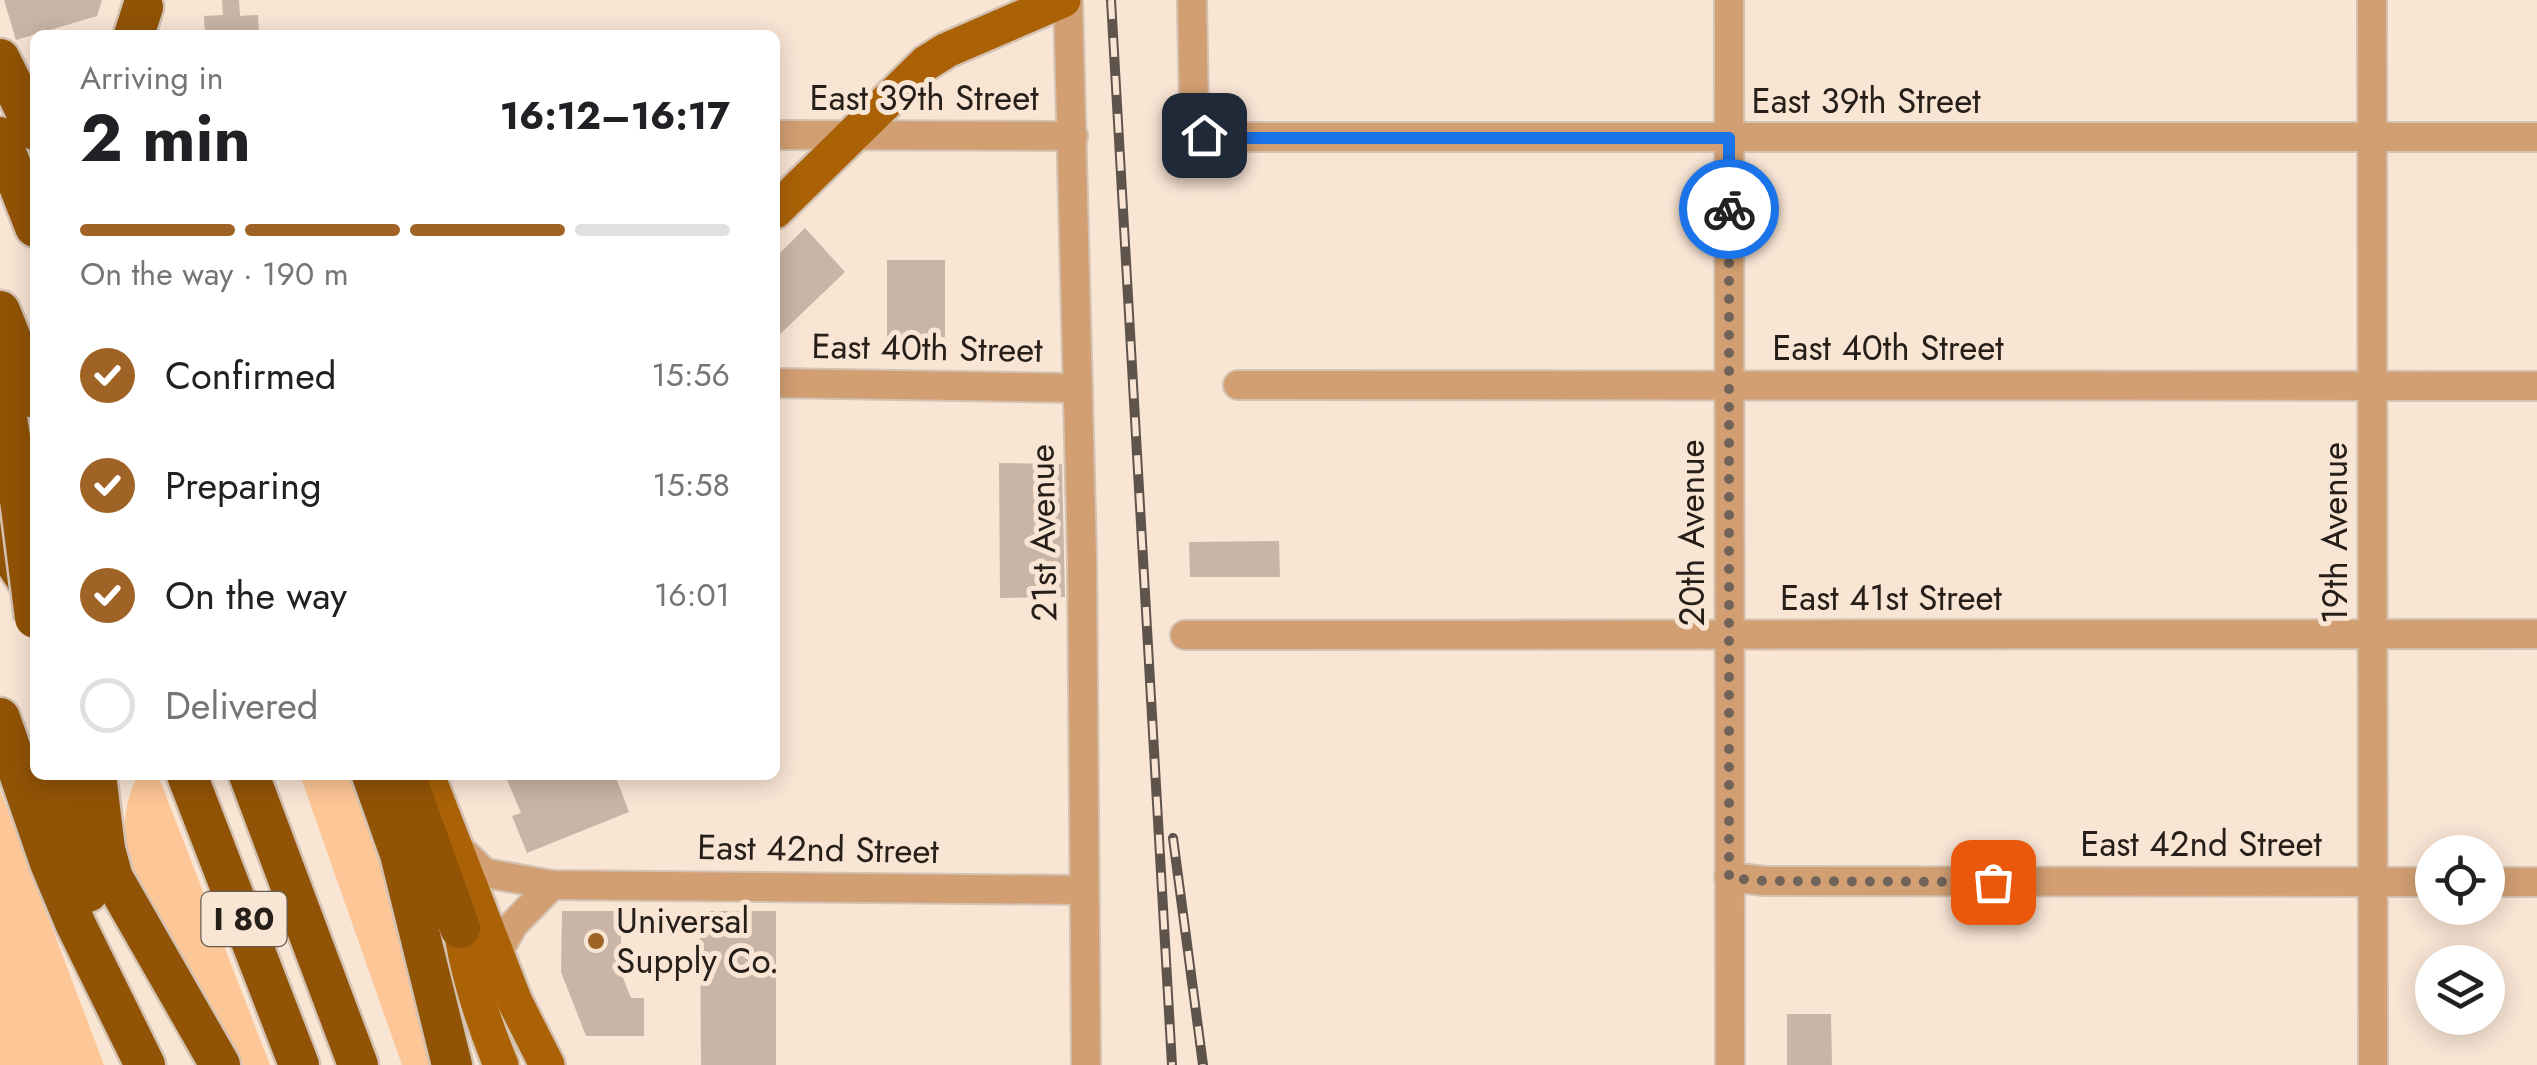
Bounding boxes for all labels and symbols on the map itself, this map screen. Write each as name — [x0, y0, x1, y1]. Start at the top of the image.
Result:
street label: East 39th Street — [809, 73, 1039, 123]
street label: East 39th Street — [1751, 76, 1981, 126]
pin — [1162, 93, 1247, 178]
courier — [1679, 159, 1779, 259]
street label: East 40th Street — [811, 321, 1044, 375]
street label: East 40th Street — [1772, 323, 2004, 373]
street label: 20th Avenue — [1667, 439, 1717, 627]
street label: 19th Avenue — [2310, 442, 2360, 624]
street label: 21st Avenue — [1016, 444, 1070, 622]
street label: East 41st Street — [1780, 573, 2002, 623]
street label: East 42nd Street — [2080, 819, 2322, 869]
street label: East 42nd Street — [697, 822, 940, 876]
pin — [1951, 840, 2036, 925]
road number: I 80 — [202, 892, 286, 946]
place label: Universal Supply Co. — [616, 896, 779, 986]
marker: Universal Supply Co. — [585, 930, 607, 952]

